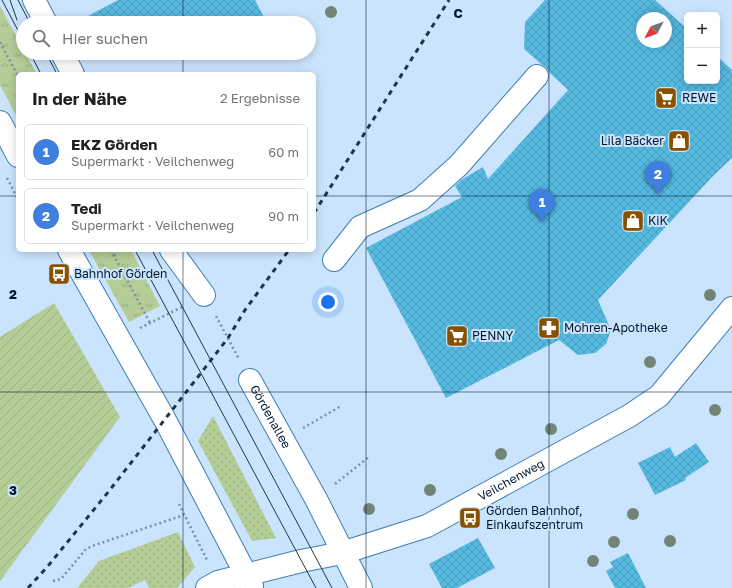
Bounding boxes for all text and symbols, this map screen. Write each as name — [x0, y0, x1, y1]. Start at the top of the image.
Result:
text: C — [453, 5, 463, 21]
north arrow — [636, 12, 672, 48]
map controls — [684, 12, 720, 84]
button: + — [684, 12, 720, 48]
search box — [16, 16, 316, 60]
icon: search — [30, 27, 52, 49]
text: Hier suchen — [62, 29, 148, 47]
button: − — [684, 48, 720, 84]
supermarket icon: REWE — [653, 85, 679, 111]
text: In der Nähe — [32, 88, 127, 109]
text: 2 Ergebnisse — [220, 90, 300, 106]
place label: REWE — [682, 90, 716, 105]
shop icon: Lila Bäcker — [666, 128, 692, 154]
place label: Lila Bäcker — [601, 133, 664, 148]
text: EKZ Görden — [71, 135, 157, 153]
text: 1 — [43, 144, 49, 160]
text: 60 m — [268, 144, 299, 160]
text: Supermarkt · Veilchenweg — [71, 153, 234, 169]
pin: 2 — [645, 161, 671, 194]
pin: 1 — [529, 189, 555, 222]
text: Tedi — [71, 199, 102, 217]
text: 2 — [42, 208, 50, 224]
text: 90 m — [268, 208, 299, 224]
shop icon: KiK — [620, 208, 646, 234]
place label: KiK — [648, 213, 668, 228]
text: Supermarkt · Veilchenweg — [71, 217, 234, 233]
bus stop icon: Bahnhof Görden — [46, 261, 72, 287]
place label: Bahnhof Görden — [74, 266, 167, 281]
text: 2 — [9, 286, 17, 302]
your location — [318, 292, 338, 312]
pharmacy icon: Mohren-Apotheke — [536, 315, 562, 341]
place label: Mohren-Apotheke — [564, 320, 668, 335]
supermarket icon: PENNY — [444, 323, 470, 349]
place label: PENNY — [472, 328, 513, 343]
street label: Gördenallee — [247, 382, 294, 451]
street label: Veilchenweg — [475, 456, 547, 504]
text: 3 — [9, 482, 17, 498]
place label: Görden Bahnhof, Einkaufszentrum — [486, 503, 583, 532]
bus stop icon: Görden Bahnhof, Einkaufszentrum — [457, 505, 483, 531]

